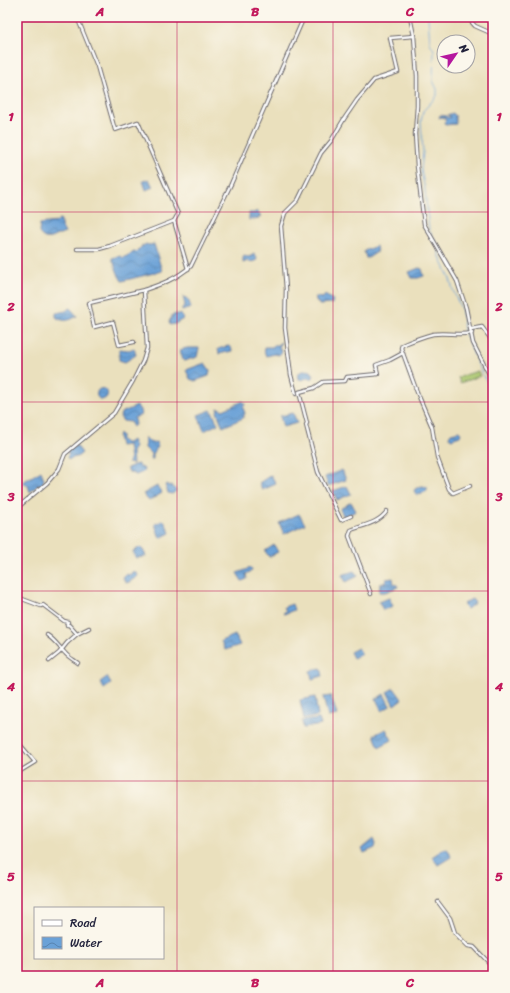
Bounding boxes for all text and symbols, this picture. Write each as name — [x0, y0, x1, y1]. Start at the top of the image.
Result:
text: A — [95, 0, 104, 23]
text: B — [251, 0, 260, 23]
text: C — [405, 0, 415, 23]
north arrow — [436, 34, 476, 74]
text: N — [453, 39, 474, 57]
text: 1 — [8, 105, 14, 128]
text: 1 — [496, 105, 502, 128]
text: 2 — [6, 295, 15, 318]
text: 2 — [494, 295, 503, 318]
text: 3 — [6, 485, 15, 508]
text: 3 — [494, 485, 503, 508]
text: 4 — [6, 675, 16, 698]
text: 4 — [494, 675, 504, 698]
text: 5 — [7, 865, 15, 888]
text: 5 — [495, 865, 503, 888]
legend — [34, 907, 164, 959]
text: Road — [70, 912, 97, 934]
text: Water — [70, 932, 103, 954]
text: A — [95, 971, 104, 993]
text: B — [251, 971, 260, 993]
text: C — [405, 971, 415, 993]

